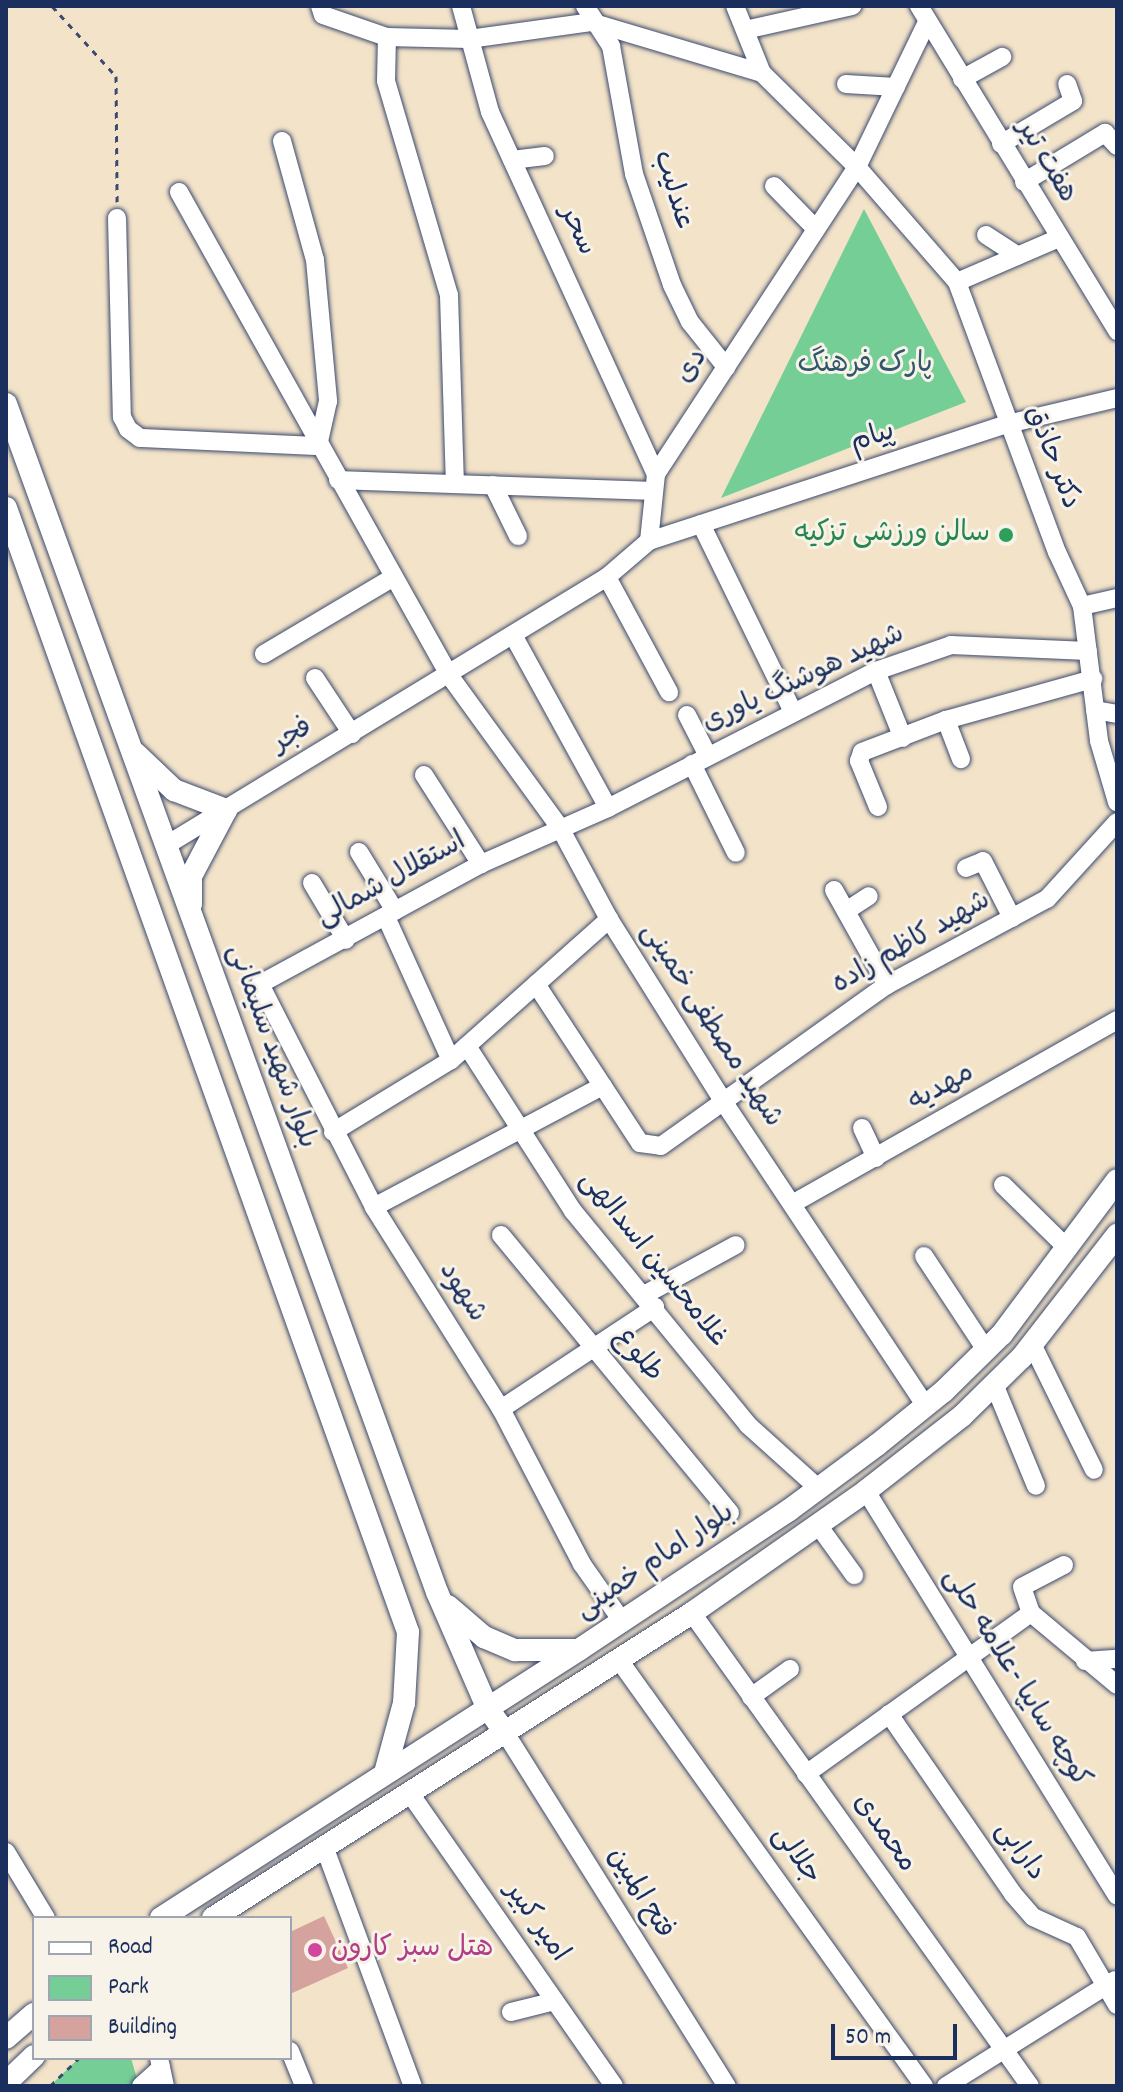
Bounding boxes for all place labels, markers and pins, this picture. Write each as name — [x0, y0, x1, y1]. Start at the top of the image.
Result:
place label: سالن ورزشی تزکیه — [794, 518, 990, 552]
marker: سالن ورزشی تزکیه — [997, 526, 1015, 544]
place label: هتل سبز کارون — [331, 1933, 494, 1967]
marker: هتل سبز کارون — [306, 1941, 324, 1959]

